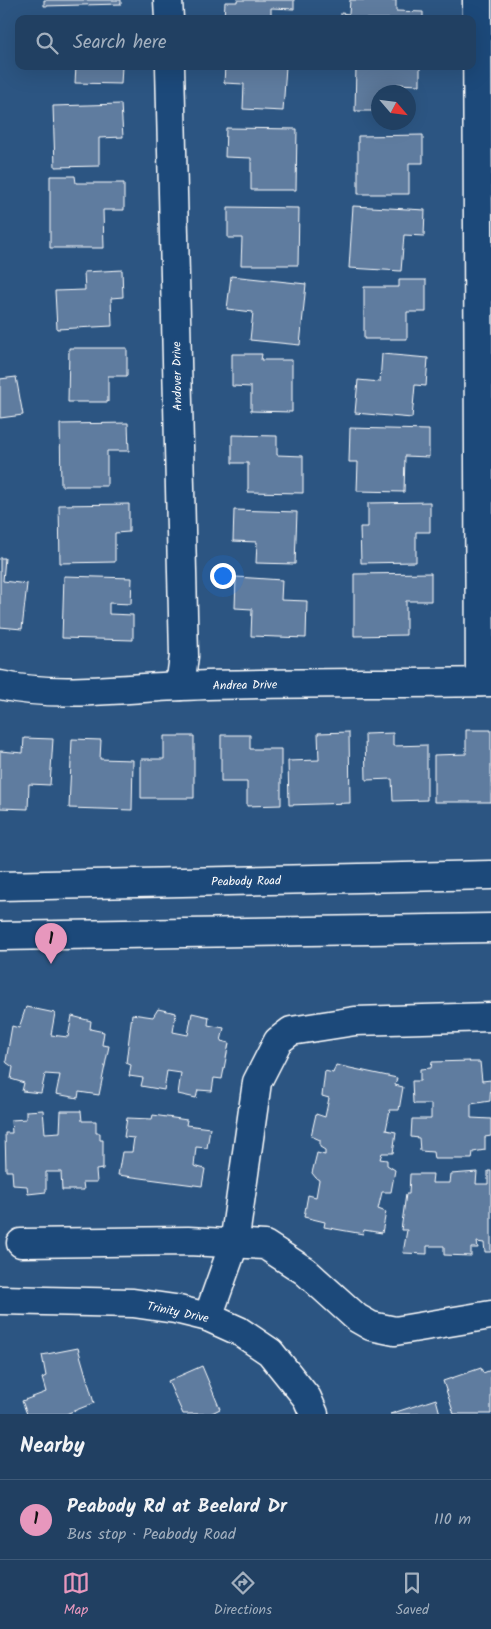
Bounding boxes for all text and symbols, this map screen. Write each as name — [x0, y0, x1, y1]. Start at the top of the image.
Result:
search box — [15, 15, 476, 70]
text: Search here — [73, 28, 167, 58]
icon: search — [33, 29, 61, 57]
north arrow — [371, 85, 416, 130]
street label: Andover Drive — [167, 341, 188, 411]
your location — [210, 563, 236, 589]
street label: Andrea Drive — [213, 675, 278, 696]
street label: Peabody Road — [211, 871, 282, 892]
pin: 1 — [35, 923, 67, 964]
street label: Trinity Drive — [145, 1297, 211, 1328]
text: Nearby — [20, 1430, 85, 1463]
text: Peabody Rd at Beelard Dr — [67, 1492, 287, 1522]
text: 1 — [34, 1507, 38, 1532]
text: 110 m — [434, 1507, 471, 1532]
text: Bus stop · Peabody Road — [67, 1522, 236, 1547]
tab: Map — [62, 1569, 90, 1621]
tab: Directions — [214, 1569, 272, 1621]
tab: Saved — [396, 1569, 429, 1621]

